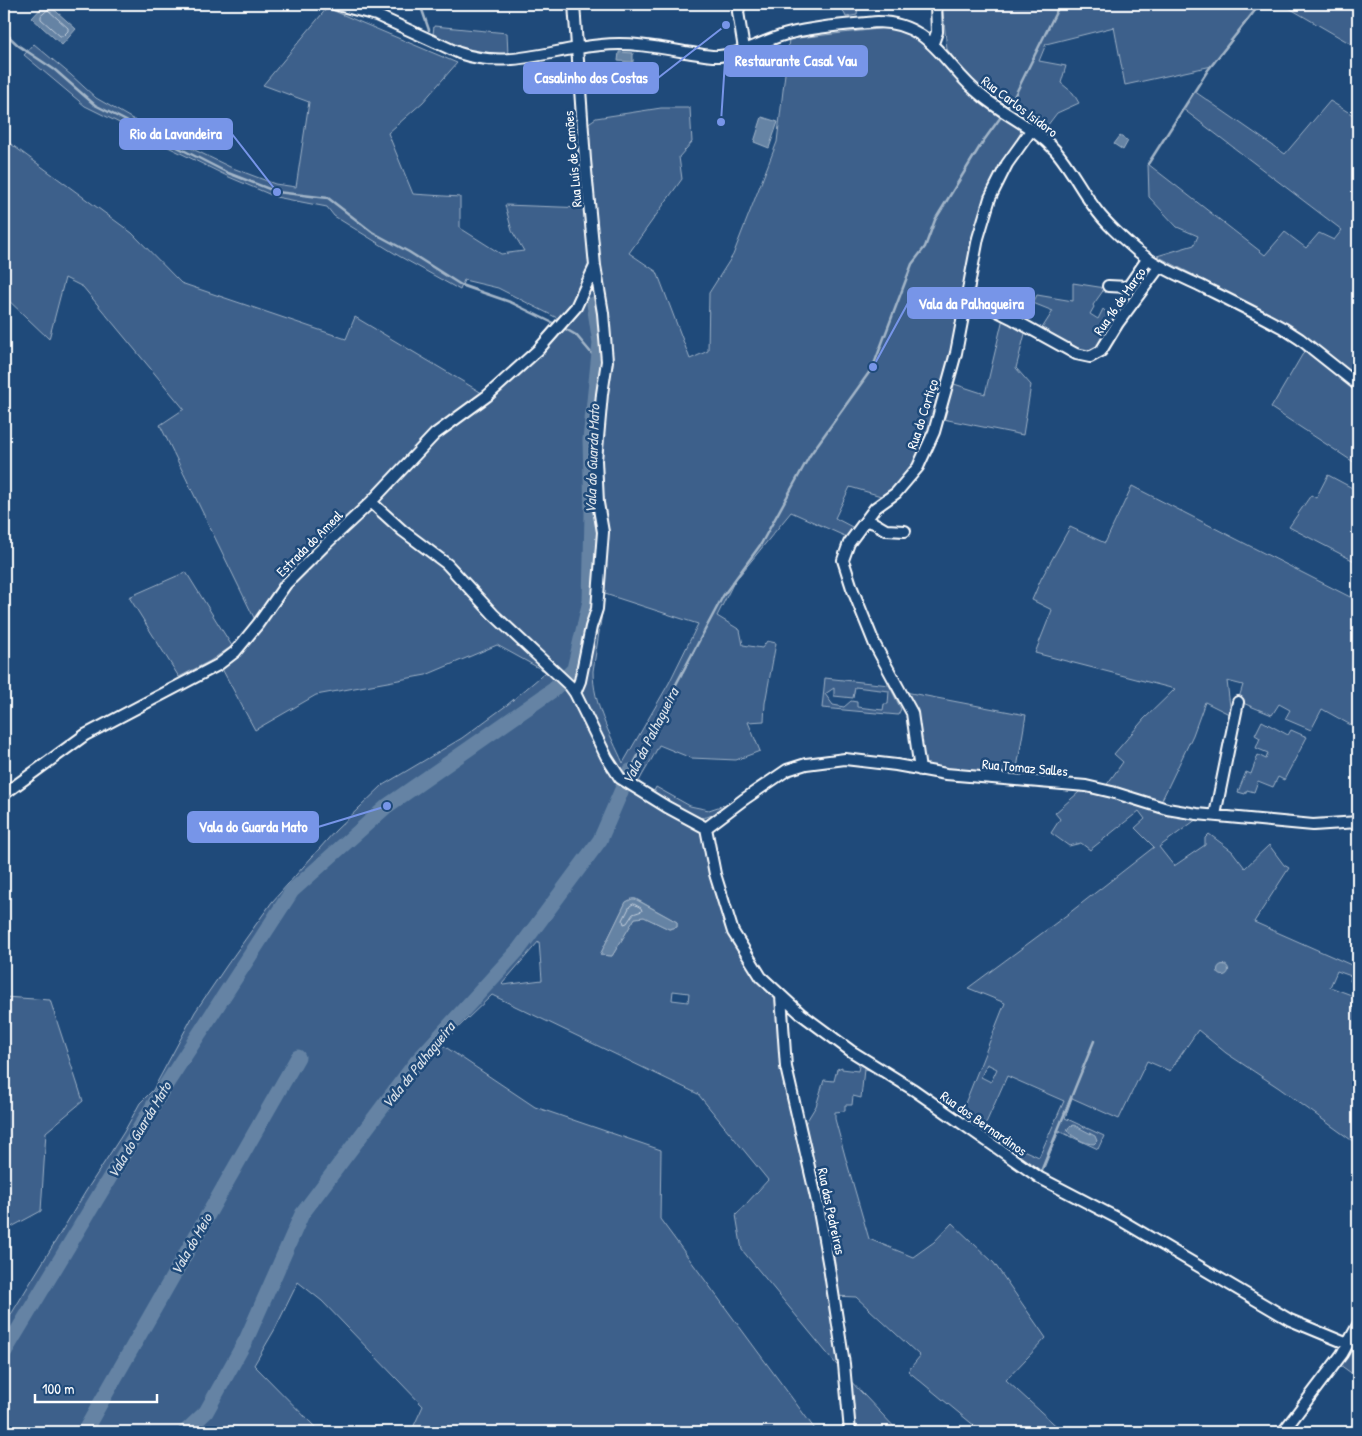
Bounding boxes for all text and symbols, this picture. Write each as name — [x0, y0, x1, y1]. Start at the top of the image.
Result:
callout: Restaurante Casal Vau — [725, 46, 867, 76]
text: Restaurante Casal Vau — [735, 50, 858, 71]
callout: Casalinho dos Costas — [524, 63, 658, 93]
text: Casalinho dos Costas — [534, 67, 648, 88]
street label: Rua Carlos Isidoro — [978, 71, 1062, 141]
street label: Rua Luís de Camões — [558, 110, 586, 208]
callout: Rio da Lavandeira — [120, 119, 232, 149]
text: Rio da Lavandeira — [130, 123, 222, 144]
street label: Rua 16 de Março — [1089, 263, 1150, 339]
callout: Vala da Palhagueira — [908, 288, 1034, 318]
text: Vala da Palhagueira — [918, 293, 1024, 315]
street label: Rua do Cortiço — [902, 376, 942, 452]
water label: Vala do Guarda Mato — [580, 403, 604, 514]
street label: Estrada do Ameal — [272, 505, 347, 580]
water label: Vala da Palhagueira — [617, 682, 684, 788]
street label: Rua Tomaz Salles — [981, 754, 1069, 780]
callout: Vala do Guarda Mato — [188, 812, 318, 842]
text: Vala do Guarda Mato — [198, 816, 308, 837]
water label: Vala da Palhagueira — [377, 1016, 461, 1113]
water label: Vala do Guarda Mato — [102, 1077, 177, 1182]
street label: Rua dos Bernardinos — [937, 1086, 1031, 1160]
street label: Rua das Pedreiras — [814, 1166, 850, 1256]
water label: Vala do Meio — [165, 1209, 217, 1278]
scale bar — [35, 1371, 158, 1403]
text: 100 m — [42, 1378, 75, 1399]

